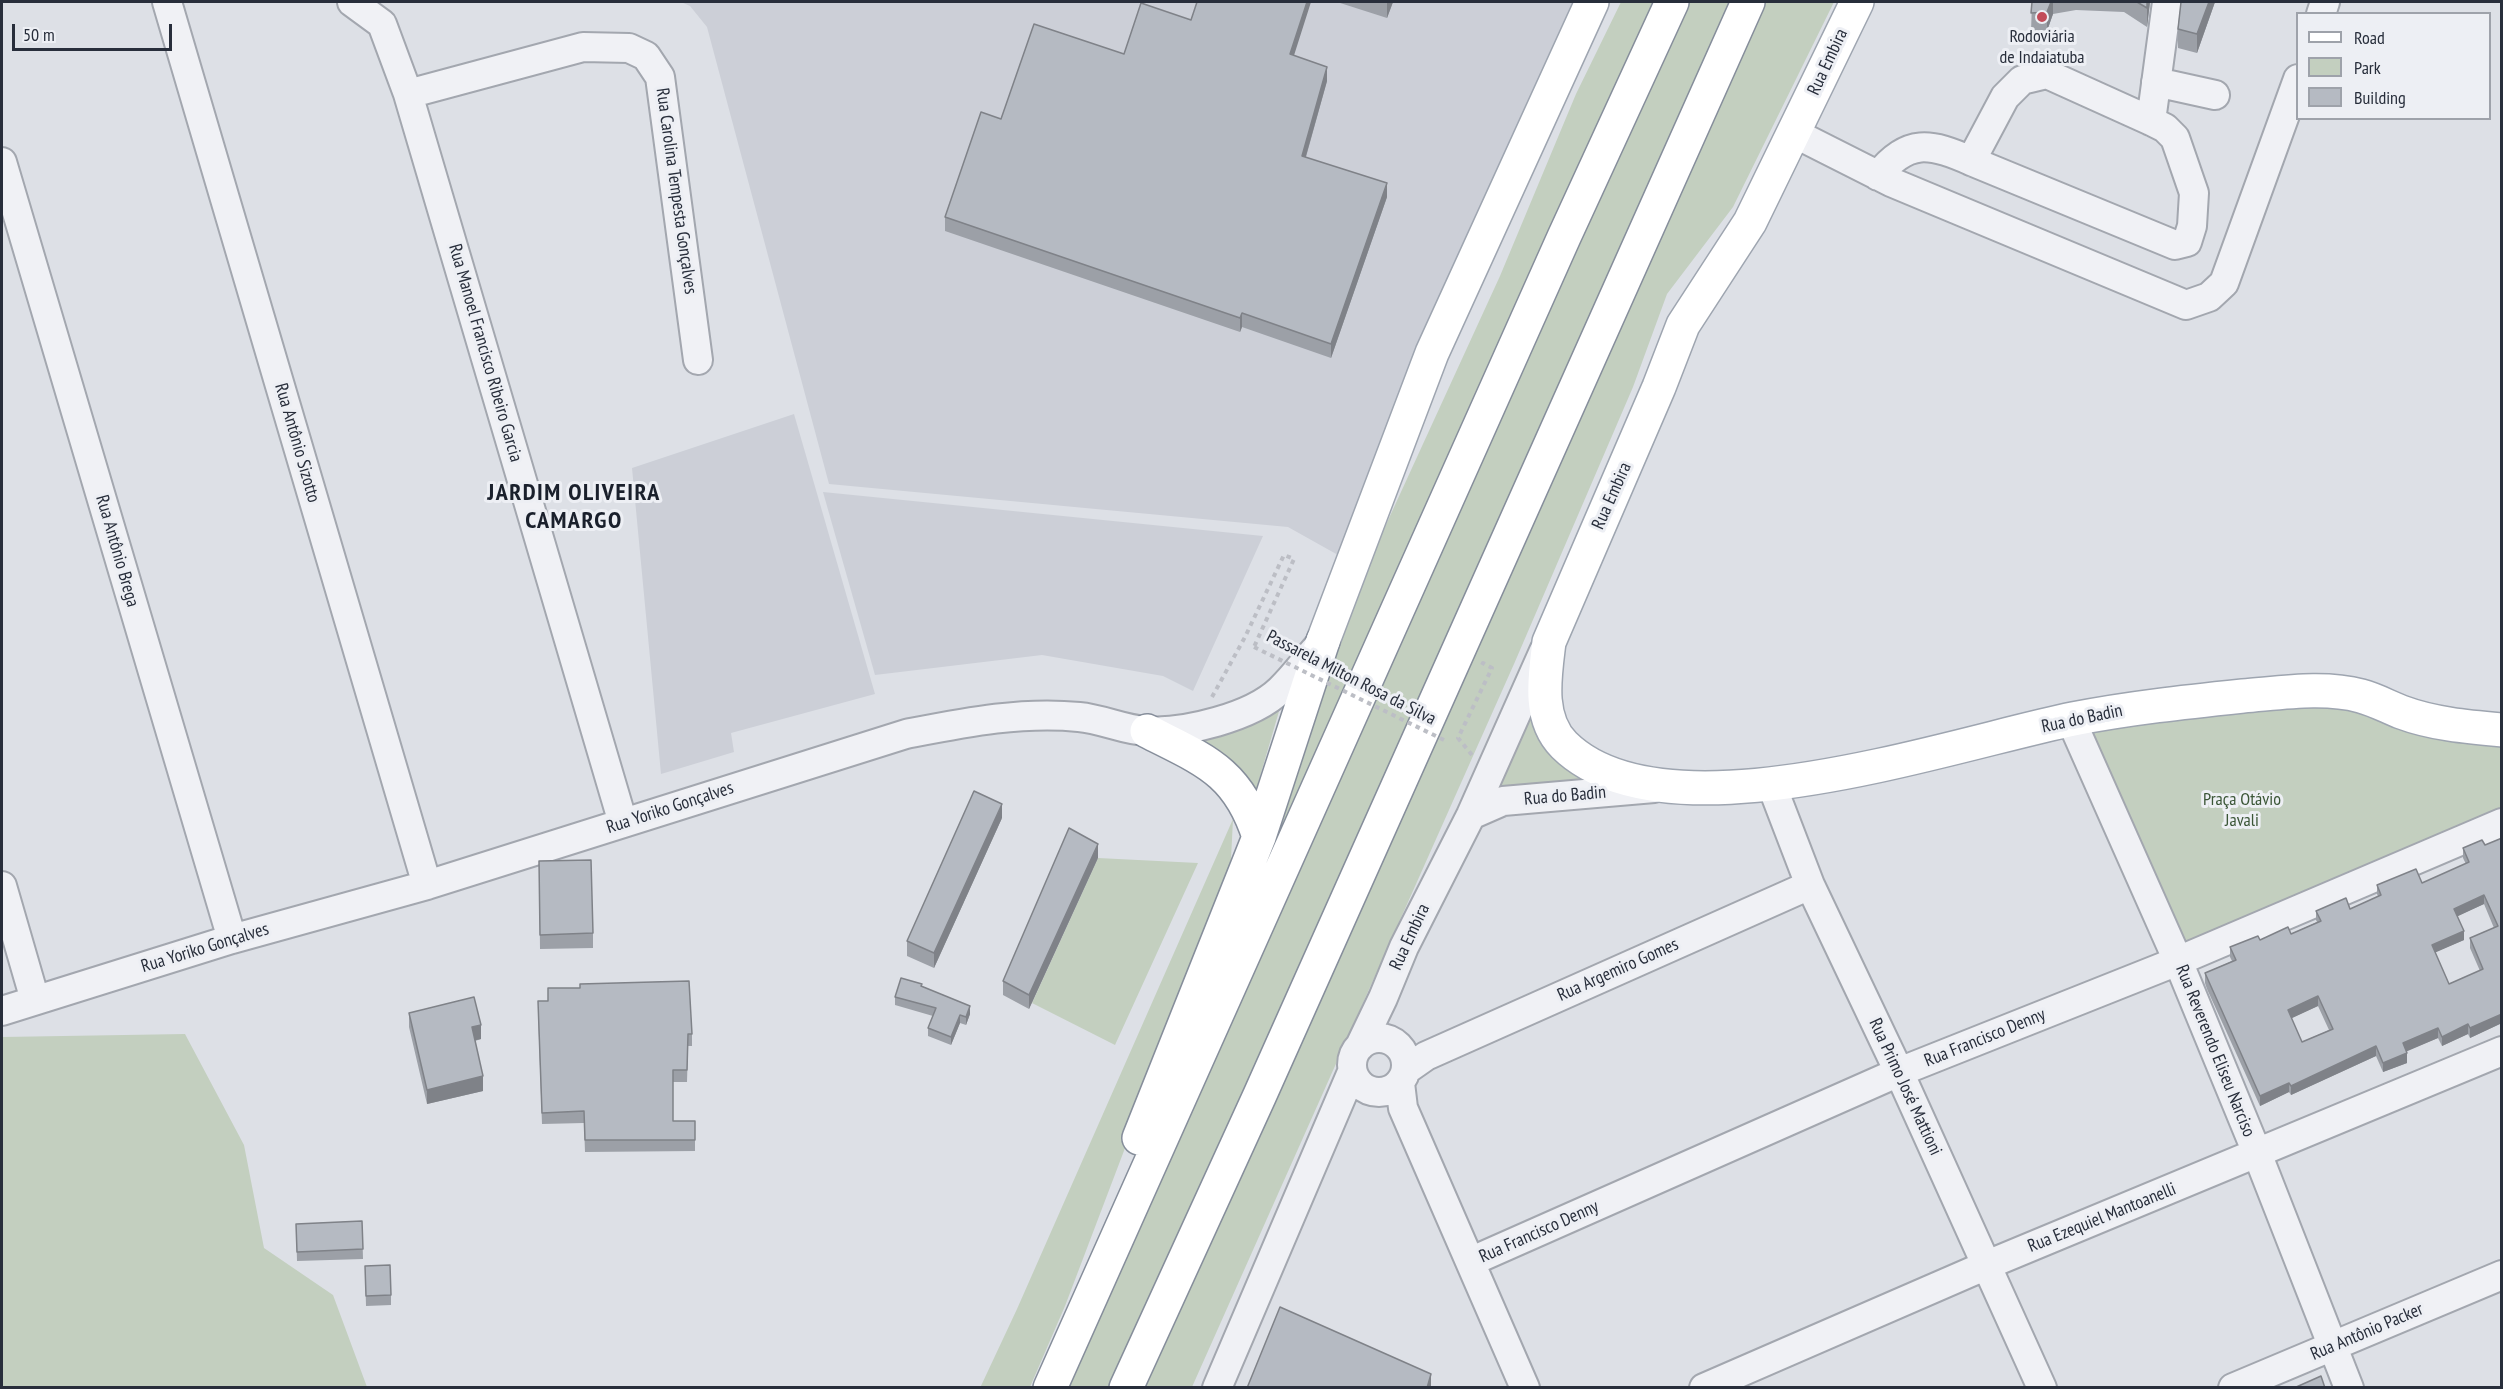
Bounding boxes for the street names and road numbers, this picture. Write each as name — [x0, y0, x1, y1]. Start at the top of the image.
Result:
street label: Rua Embira — [1803, 25, 1853, 99]
street label: Rua Carolina Tempesta Gonçalves — [651, 87, 701, 295]
street label: Rua Manoel Francisco Ribeiro Garcia — [444, 242, 526, 464]
street label: Rua Antônio Sizotto — [270, 381, 324, 505]
street label: Rua Embira — [1588, 459, 1636, 533]
street label: Rua Antônio Brega — [91, 492, 143, 610]
street label: Passarela Milton Rosa da Silva — [1263, 626, 1439, 730]
street label: Rua do Badin — [2040, 700, 2124, 738]
street label: Rua Yoriko Gonçalves — [604, 777, 736, 839]
street label: Rua do Badin — [1523, 782, 1607, 810]
street label: Rua Embira — [1385, 900, 1435, 974]
street label: Rua Yoriko Gonçalves — [139, 918, 271, 978]
street label: Rua Argemiro Gomes — [1554, 934, 1682, 1006]
street label: Rua Reverendo Eliseu Narciso — [2171, 962, 2259, 1140]
street label: Rua Francisco Denny — [1921, 1004, 2049, 1072]
street label: Rua Primo José Mattioni — [1864, 1015, 1946, 1159]
street label: Rua Ezequiel Mantoanelli — [2025, 1178, 2179, 1258]
street label: Rua Francisco Denny — [1476, 1196, 1602, 1268]
street label: Rua Antônio Packer — [2307, 1299, 2427, 1365]

